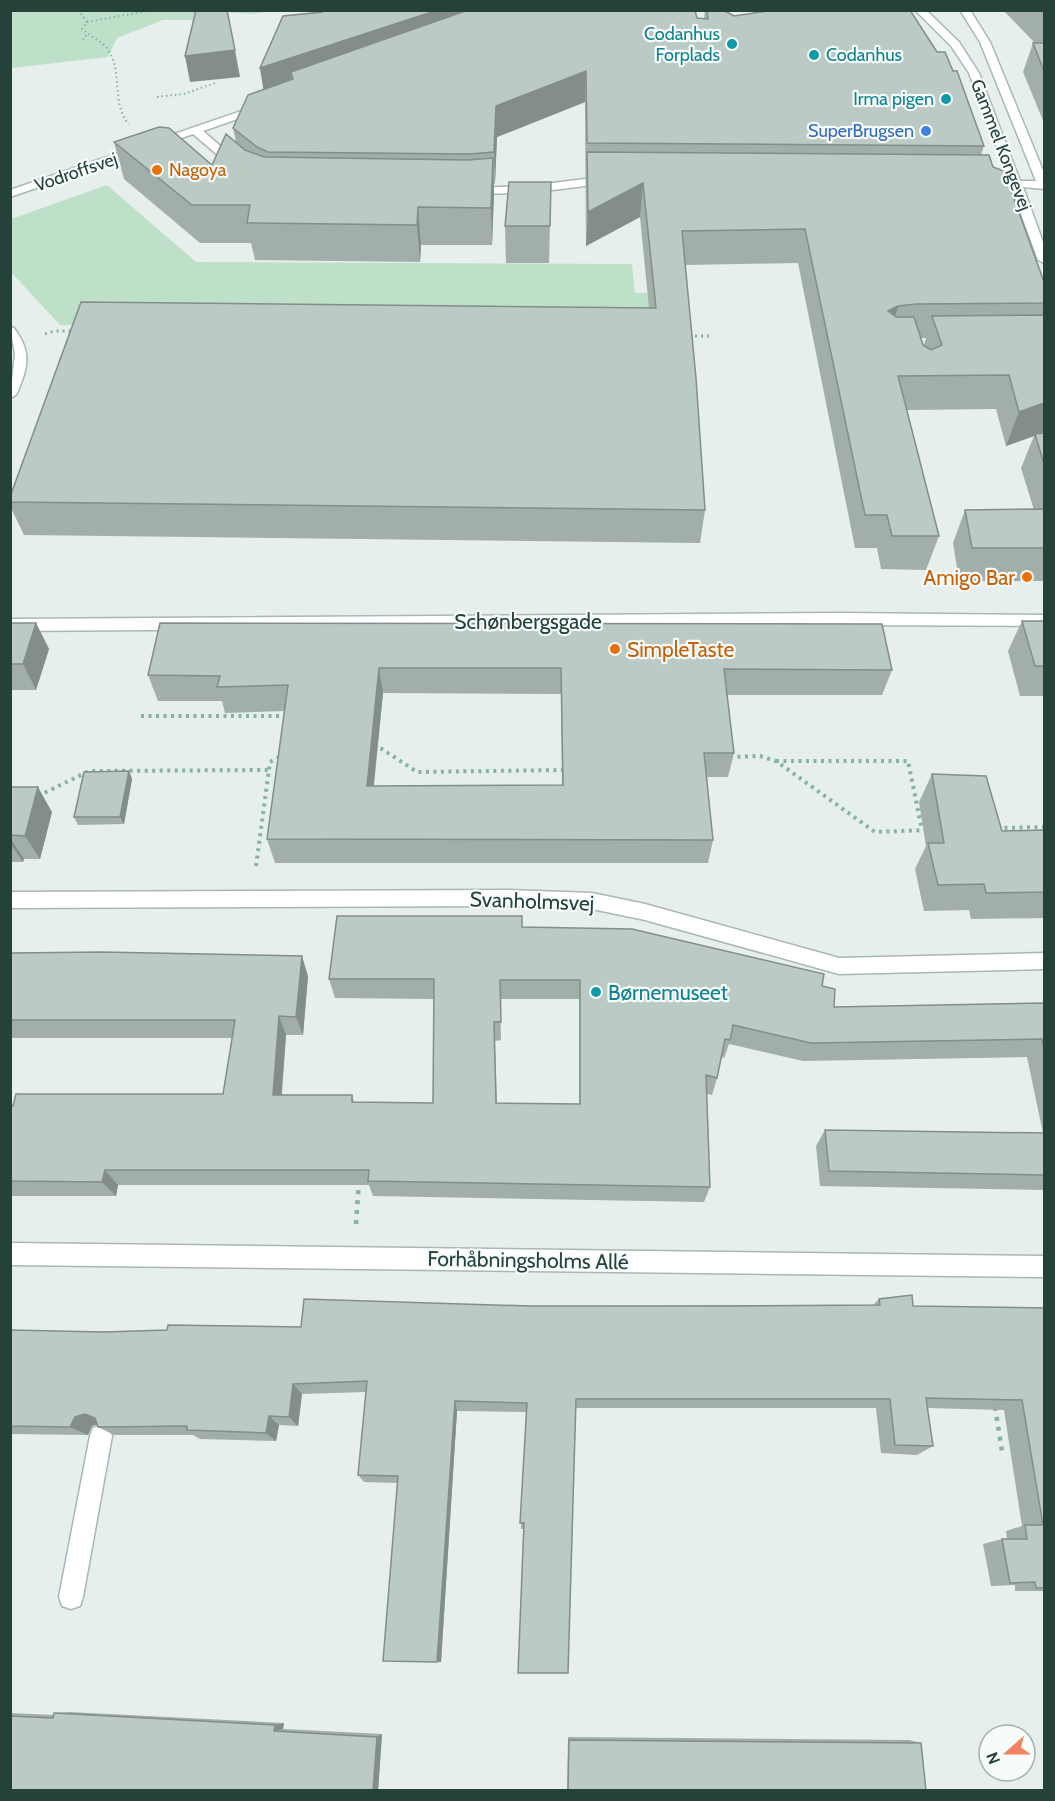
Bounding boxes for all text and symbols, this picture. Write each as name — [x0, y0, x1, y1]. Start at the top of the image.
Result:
place label: Codanhus Forplads — [644, 23, 720, 66]
marker: Codanhus Forplads — [725, 37, 739, 51]
place label: Codanhus — [826, 44, 902, 66]
marker: Codanhus — [807, 48, 821, 62]
street label: Gammel Kongevej — [966, 76, 1036, 214]
place label: Irma pigen — [853, 88, 934, 110]
marker: Irma pigen — [939, 92, 953, 106]
place label: SuperBrugsen — [808, 120, 914, 142]
marker: SuperBrugsen — [919, 124, 933, 138]
street label: Vodroffsvej — [32, 148, 120, 196]
place label: Nagoya — [169, 159, 227, 181]
marker: Nagoya — [150, 163, 164, 177]
place label: Amigo Bar — [923, 565, 1015, 590]
marker: Amigo Bar — [1020, 570, 1034, 584]
street label: Schønbergsgade — [454, 609, 602, 634]
place label: SimpleTaste — [627, 637, 735, 662]
marker: SimpleTaste — [608, 642, 622, 656]
street label: Svanholmsvej — [469, 886, 595, 917]
place label: Børnemuseet — [608, 980, 728, 1005]
marker: Børnemuseet — [589, 985, 603, 999]
street label: Forhåbningsholms Allé — [427, 1246, 629, 1274]
north arrow — [977, 1723, 1037, 1783]
text: N — [983, 1750, 1004, 1767]

